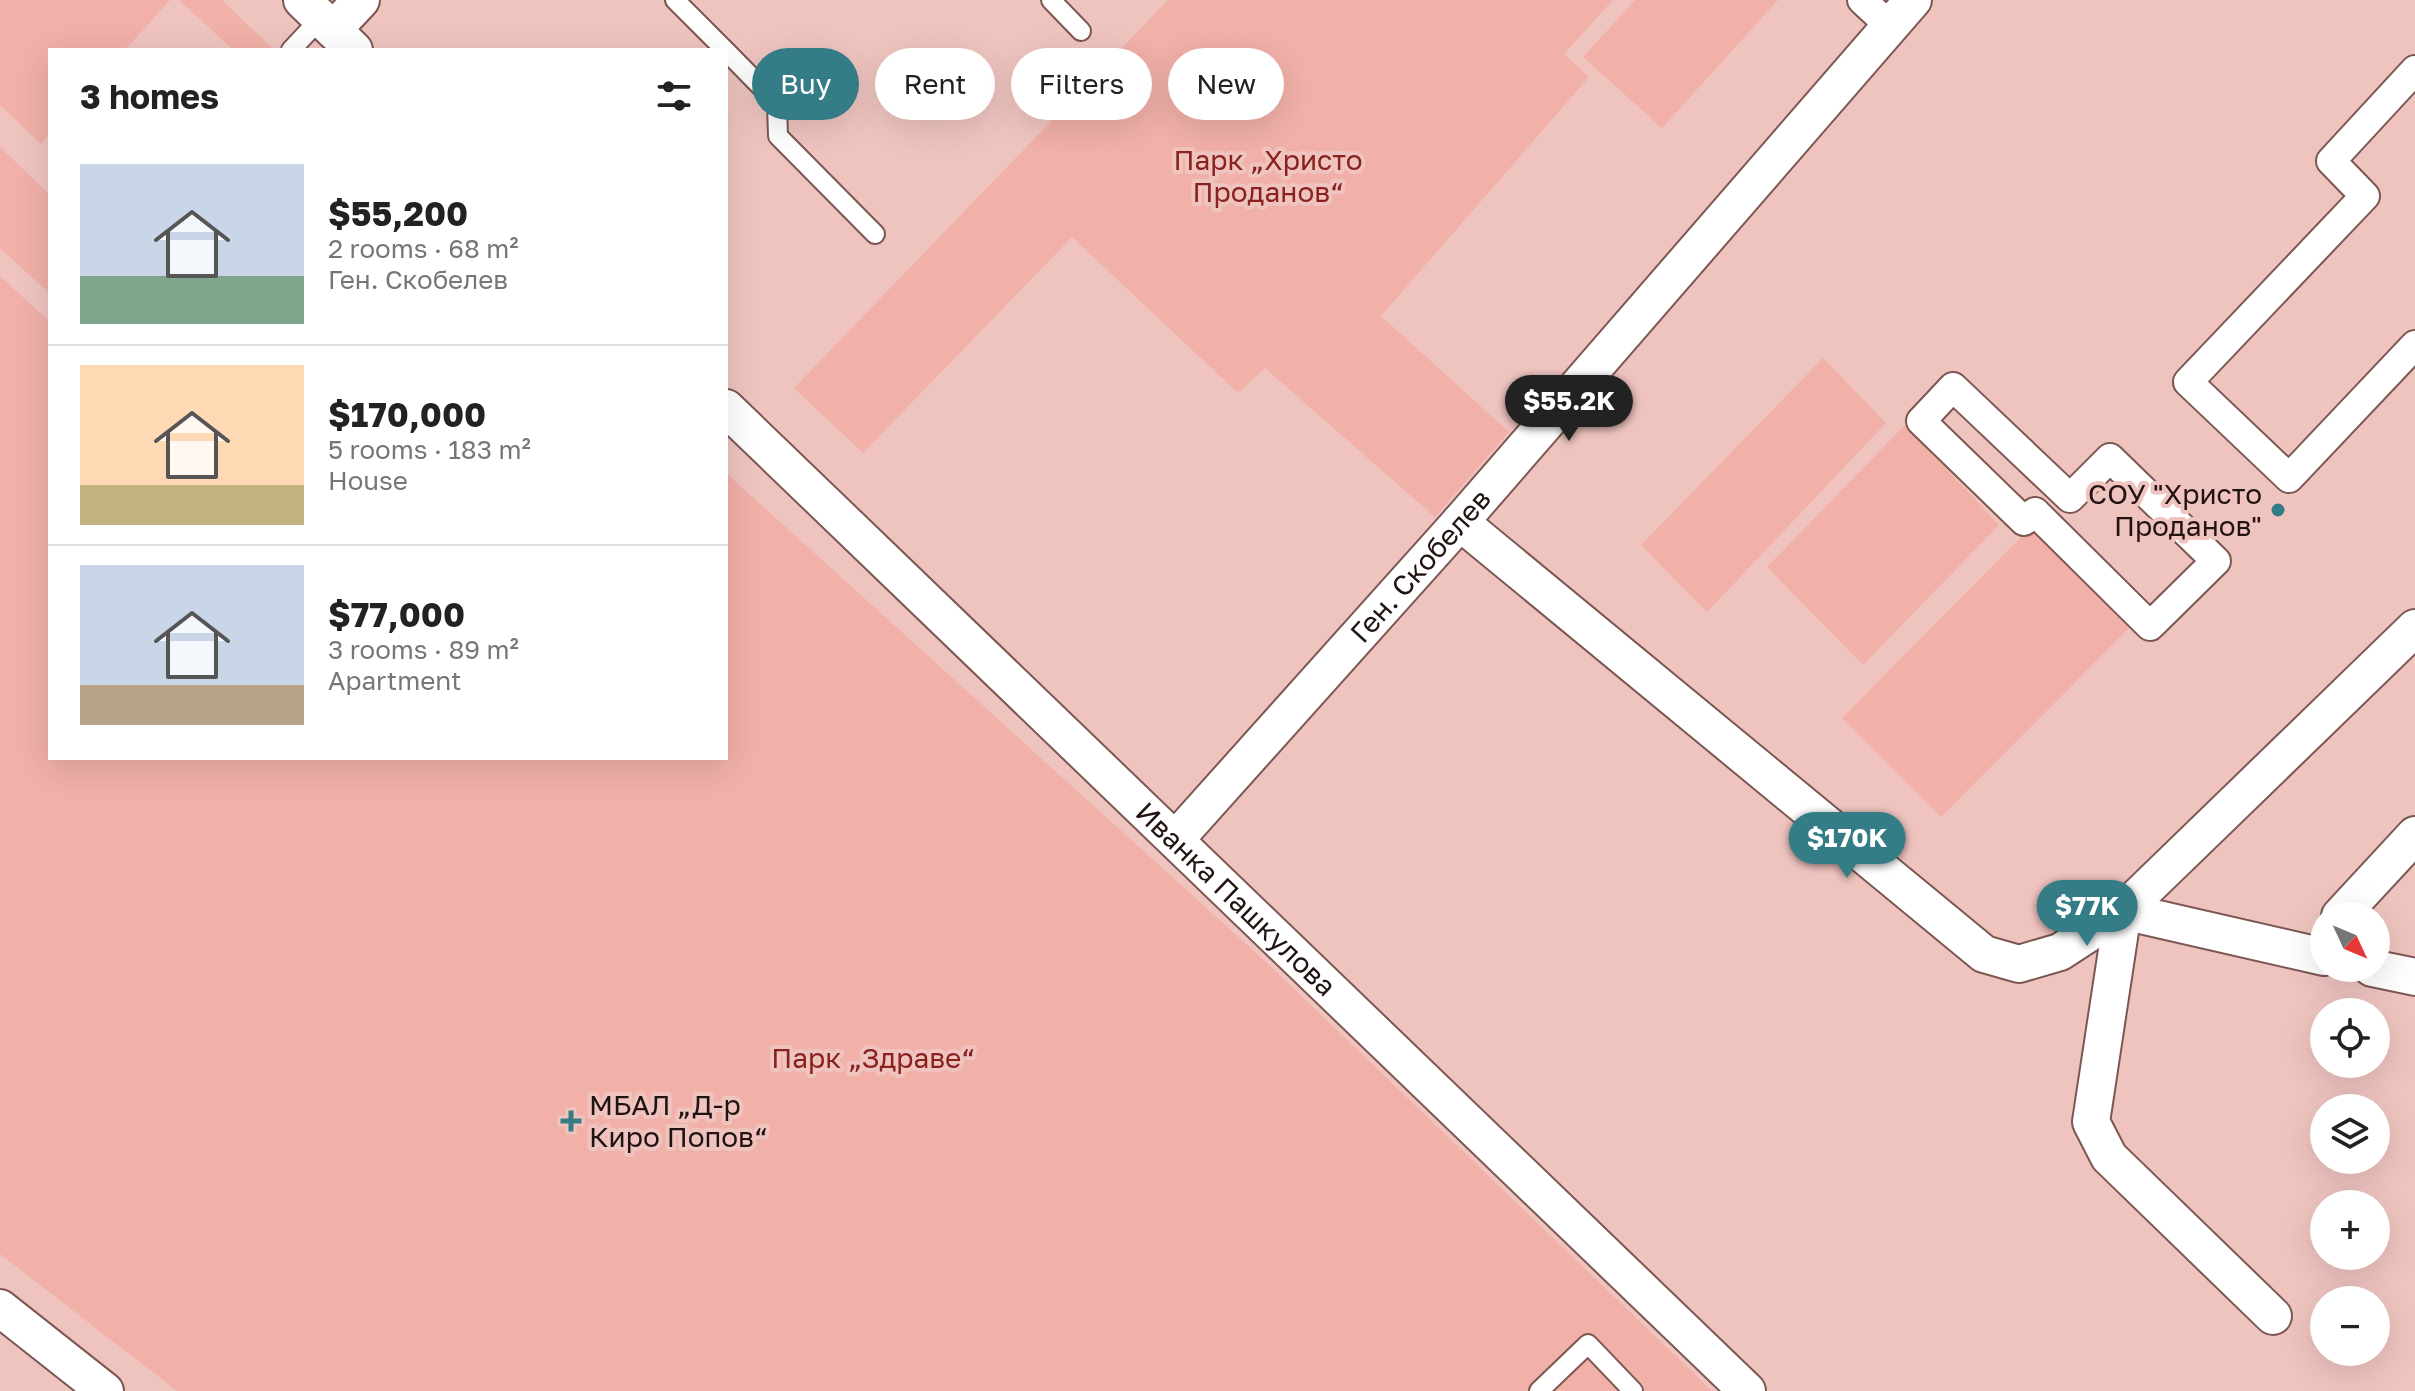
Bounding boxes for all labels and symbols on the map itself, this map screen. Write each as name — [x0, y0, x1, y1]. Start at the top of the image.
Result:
park label: Парк „Христо Проданов“ — [1173, 143, 1363, 208]
pin: $55.2K — [1504, 375, 1634, 443]
place label: СОУ "Христо Проданов" — [2088, 477, 2262, 542]
street label: Ген. Скобелев — [1343, 482, 1497, 649]
marker: СОУ "Христо Проданов" — [2269, 501, 2287, 519]
street label: Иванка Пашкулова — [1130, 795, 1343, 1002]
pin: $170K — [1791, 812, 1903, 880]
pin: $77K — [2040, 880, 2134, 948]
north arrow — [2310, 902, 2390, 982]
park label: Парк „Здраве“ — [771, 1041, 975, 1074]
place label: МБАЛ „Д-р Киро Попов“ — [589, 1088, 767, 1153]
marker: МБАЛ „Д-р Киро Попов“ — [560, 1110, 582, 1132]

